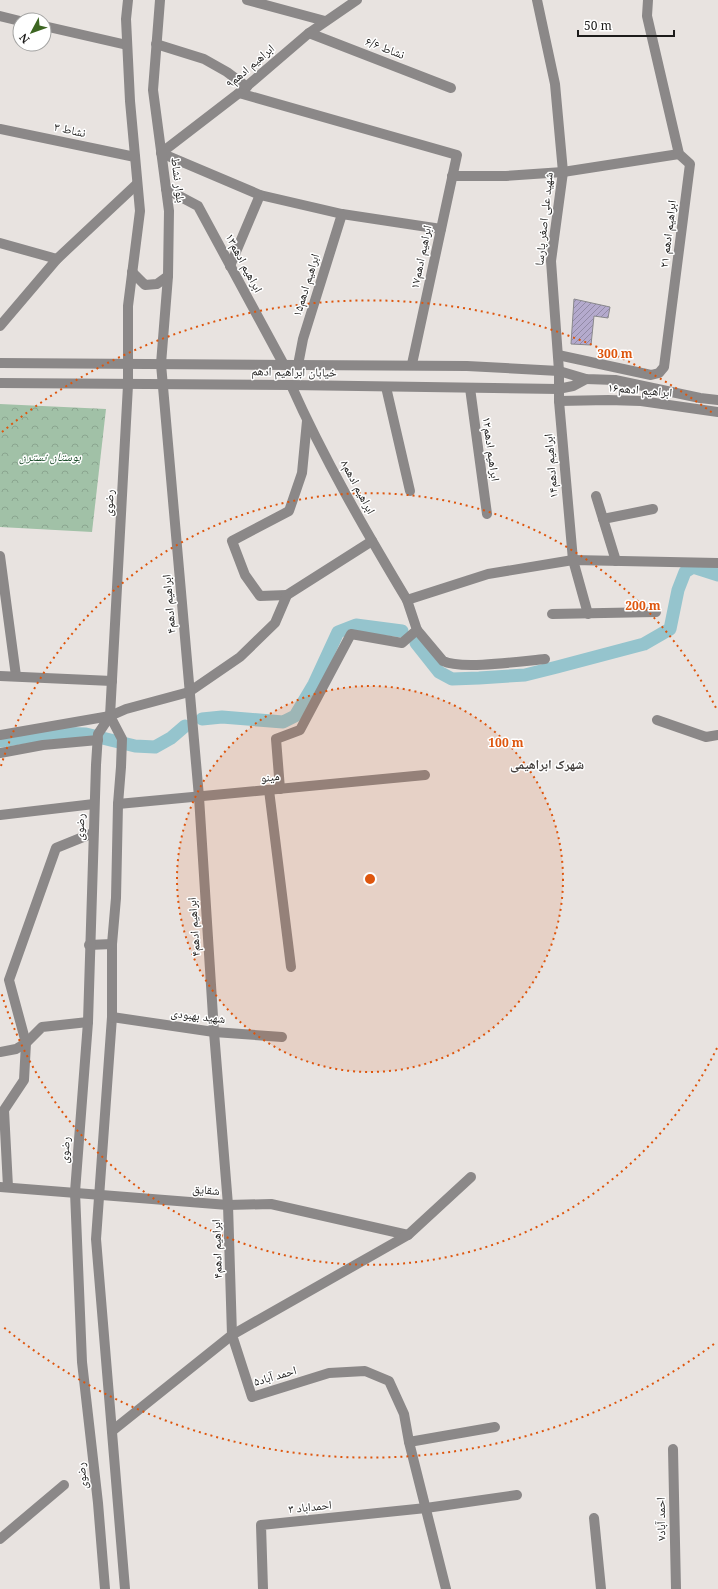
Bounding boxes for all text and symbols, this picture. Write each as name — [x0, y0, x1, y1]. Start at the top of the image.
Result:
north arrow — [12, 12, 52, 52]
scale bar — [578, 12, 674, 38]
text: 50 m — [584, 17, 612, 34]
text: N — [15, 30, 33, 47]
street label: نشاط ۶/۶ — [363, 32, 407, 63]
street label: ابراهیم ادهم۹ — [222, 40, 278, 92]
street label: نشاط ۳ — [53, 118, 88, 141]
street label: بلوار نشاط — [167, 156, 190, 204]
street label: شهید علی اصغر پارسا — [530, 171, 557, 267]
street label: ابراهیم ادهم ۲۱ — [655, 199, 680, 269]
street label: ابراهیم ادهم۱۷ — [405, 223, 436, 290]
street label: ابراهیم ادهم۱۳ — [222, 230, 267, 295]
street label: ابراهیم ادهم۱۵ — [288, 251, 323, 318]
text: 300 m — [597, 345, 633, 362]
street label: خیابان ابراهیم ادهم — [251, 362, 337, 381]
street label: ابراهیم ادهم۱۶ — [607, 378, 673, 401]
street label: ابراهیم ادهم۱۲ — [479, 416, 504, 482]
street label: ابراهیم ادهم۱۴ — [539, 433, 562, 499]
park label: بوستان نسترن — [19, 448, 82, 465]
street label: ابراهیم ادهم۸ — [337, 457, 380, 517]
street label: رضوی — [99, 489, 118, 517]
street label: ابراهیم ادهم۴ — [157, 574, 180, 634]
text: 200 m — [625, 597, 661, 614]
text: 100 m — [488, 734, 524, 751]
district label: شهرک ابراهیمی — [510, 755, 584, 773]
street label: مینو — [260, 767, 280, 786]
street label: رضوی — [71, 813, 88, 841]
centre of rings — [363, 872, 377, 886]
street label: ابراهیم ادهم۴ — [183, 897, 204, 957]
street label: شهید بهبودی — [170, 1004, 226, 1027]
street label: رضوی — [55, 1135, 74, 1164]
street label: شقایق — [192, 1180, 221, 1199]
street label: ابراهیم ادهم۴ — [207, 1219, 226, 1279]
street label: احمد آباد۵ — [251, 1361, 298, 1390]
street label: رضوی — [72, 1461, 91, 1490]
street label: احمداباد ۳ — [287, 1496, 333, 1517]
street label: احمد آباد۷ — [652, 1497, 669, 1541]

